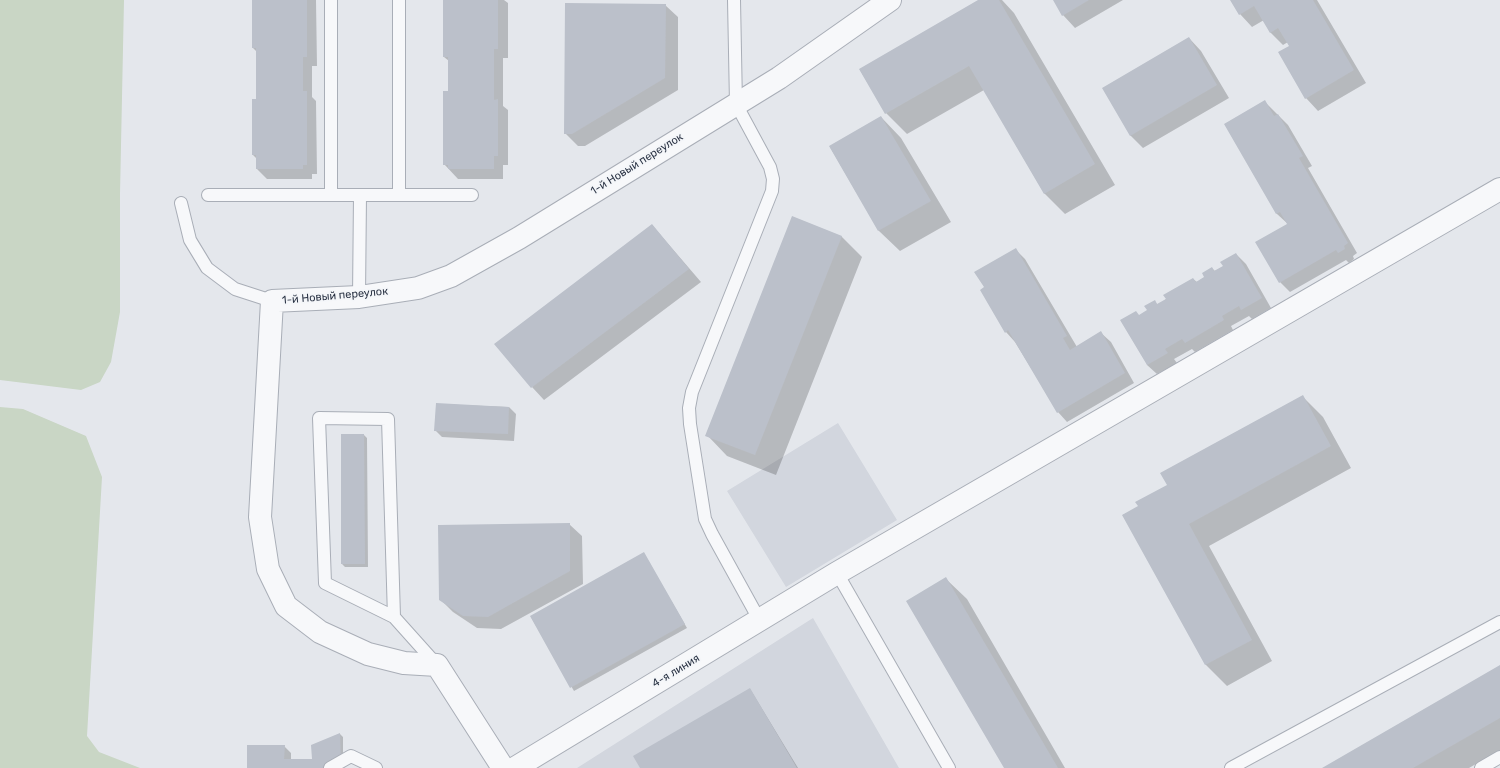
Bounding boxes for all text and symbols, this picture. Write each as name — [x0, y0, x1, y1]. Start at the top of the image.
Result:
street label: 1-й Новый переулок — [588, 130, 686, 198]
street label: 1-й Новый переулок — [281, 285, 389, 307]
street label: 4-я линия — [650, 652, 702, 690]

